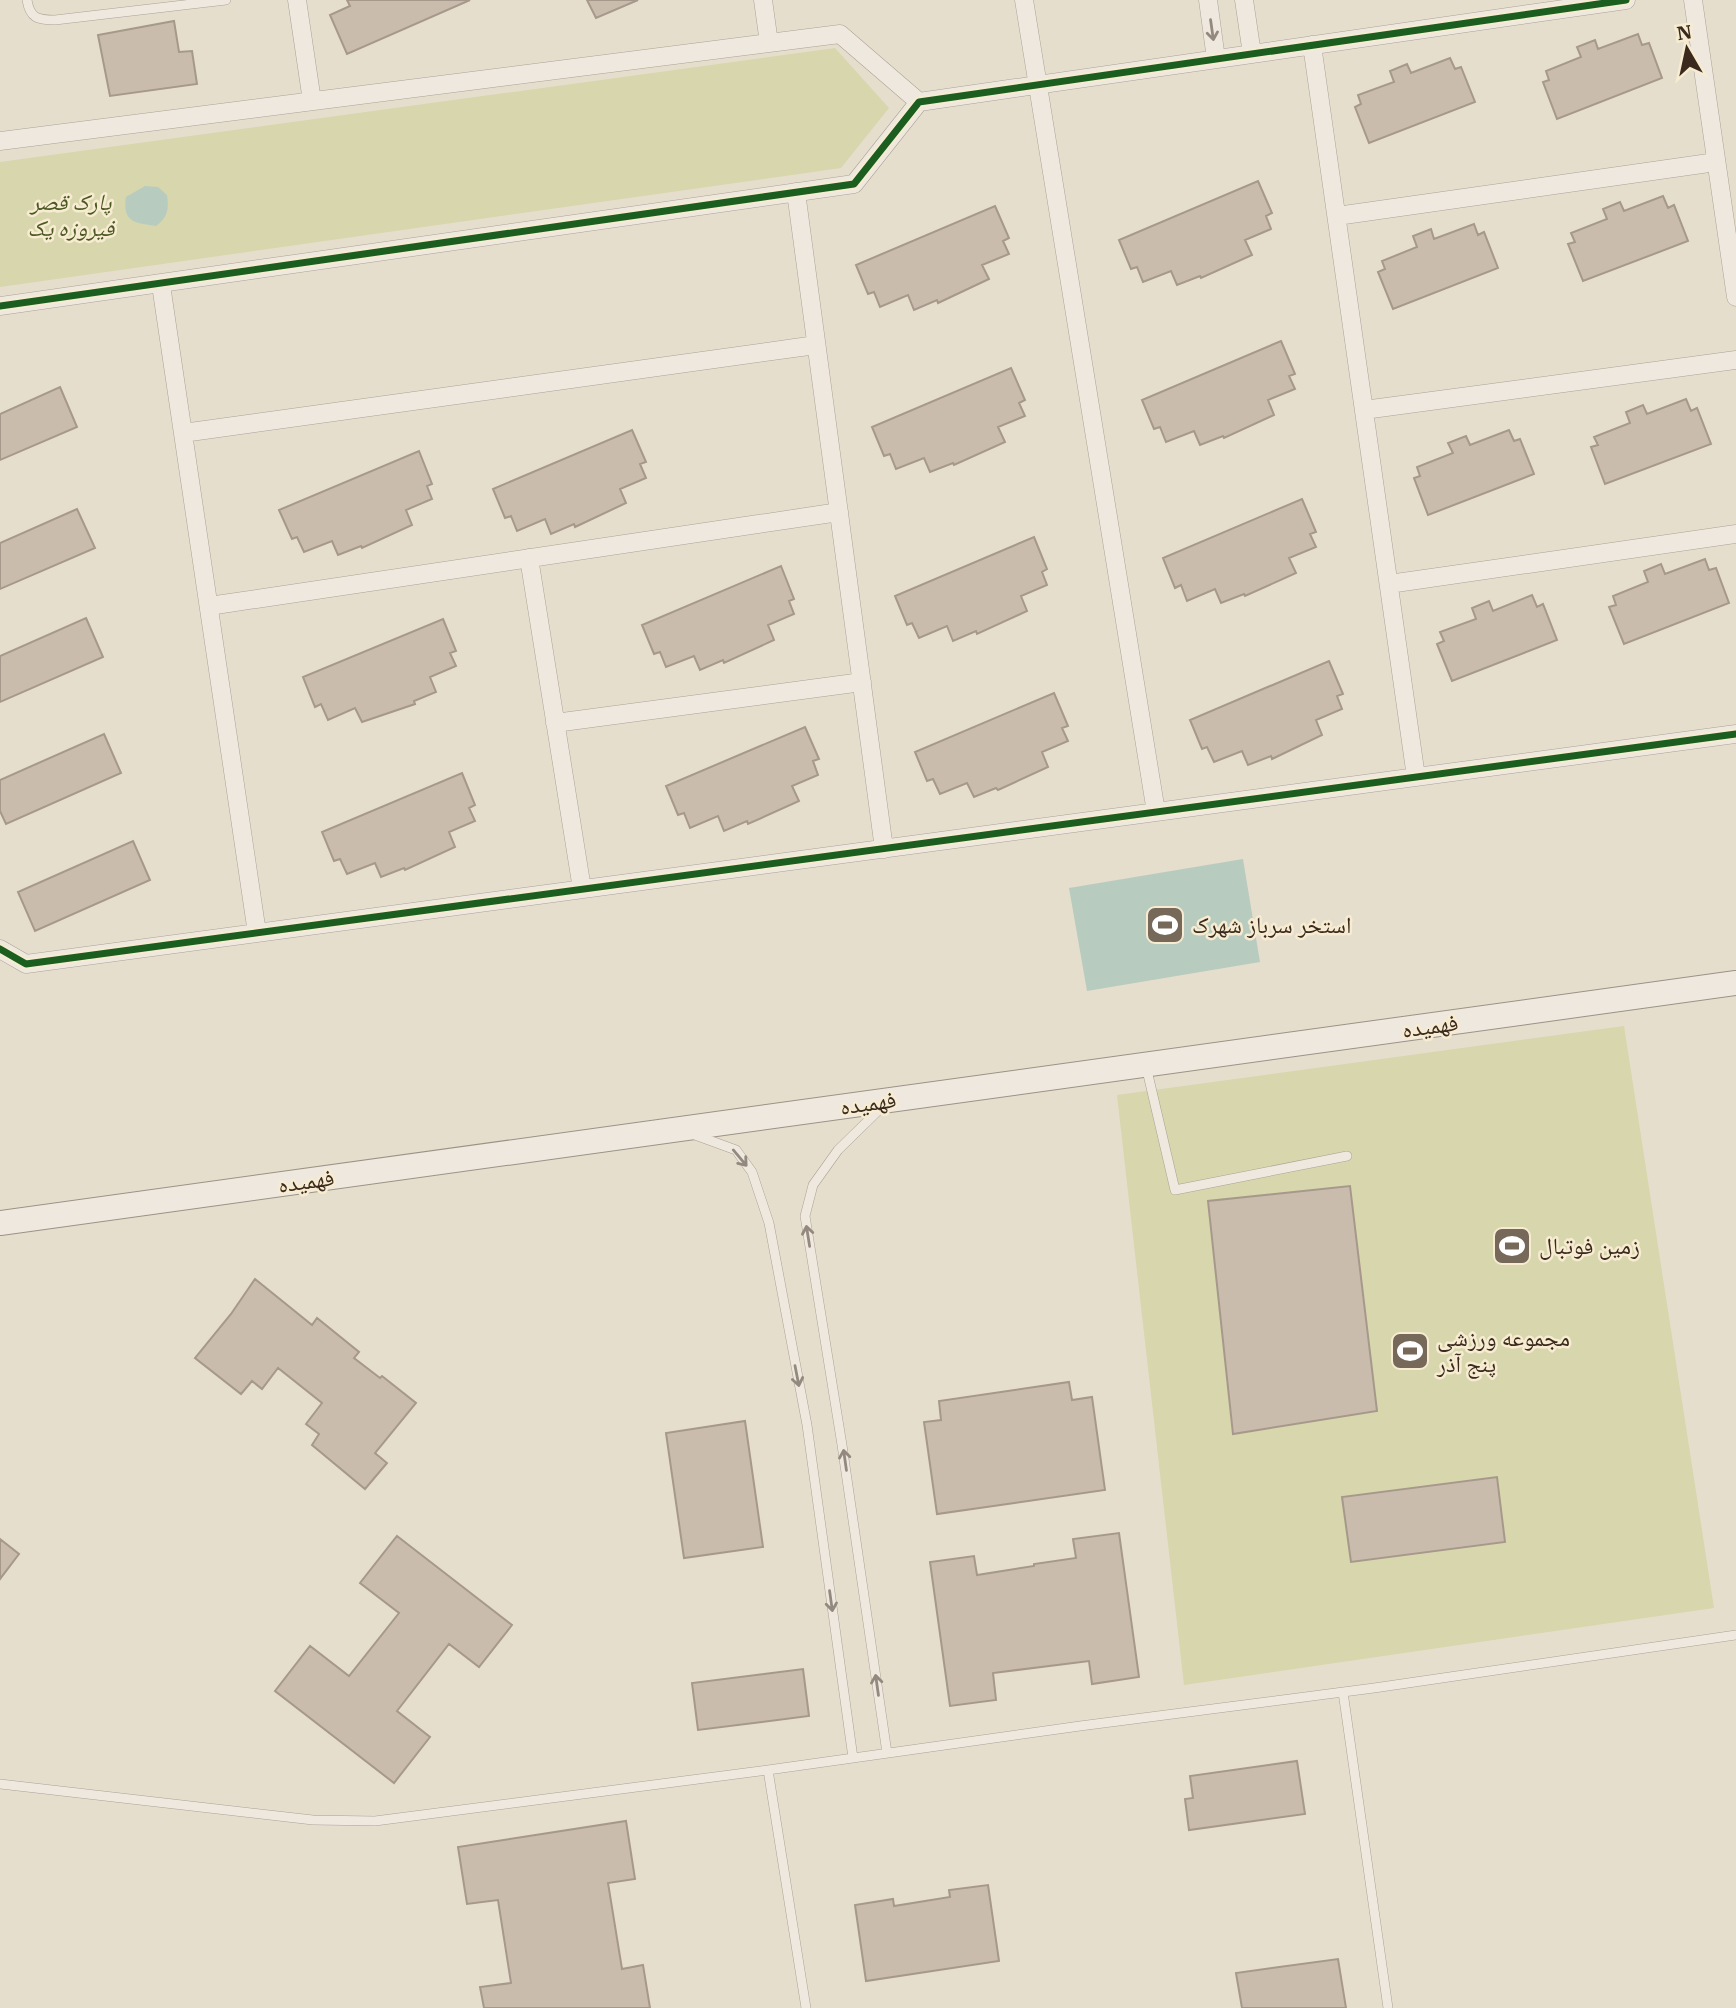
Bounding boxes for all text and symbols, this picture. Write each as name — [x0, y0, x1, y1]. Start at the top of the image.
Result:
north arrow — [1652, 14, 1722, 84]
one-way arrow — [1206, 18, 1219, 40]
text: N — [1675, 19, 1694, 45]
park label: پارک قصر فیروزه یک — [28, 186, 115, 242]
sports icon: استخر سرباز شهرک — [1144, 904, 1186, 946]
place label: استخر سرباز شهرک — [1192, 909, 1351, 939]
street label: فهمیده — [1400, 1006, 1460, 1044]
street label: فهمیده — [838, 1083, 898, 1121]
one-way arrow — [732, 1149, 748, 1167]
street label: فهمیده — [276, 1161, 336, 1199]
one-way arrow — [801, 1225, 814, 1248]
sports icon: زمین فوتبال — [1491, 1225, 1533, 1267]
place label: زمین فوتبال — [1539, 1230, 1640, 1260]
place label: مجموعه ورزشی پنج آذر — [1436, 1322, 1570, 1379]
sports icon: مجموعه ورزشی پنج آذر — [1389, 1330, 1431, 1372]
one-way arrow — [791, 1364, 805, 1387]
one-way arrow — [838, 1449, 851, 1472]
one-way arrow — [825, 1589, 838, 1612]
one-way arrow — [871, 1675, 884, 1697]

